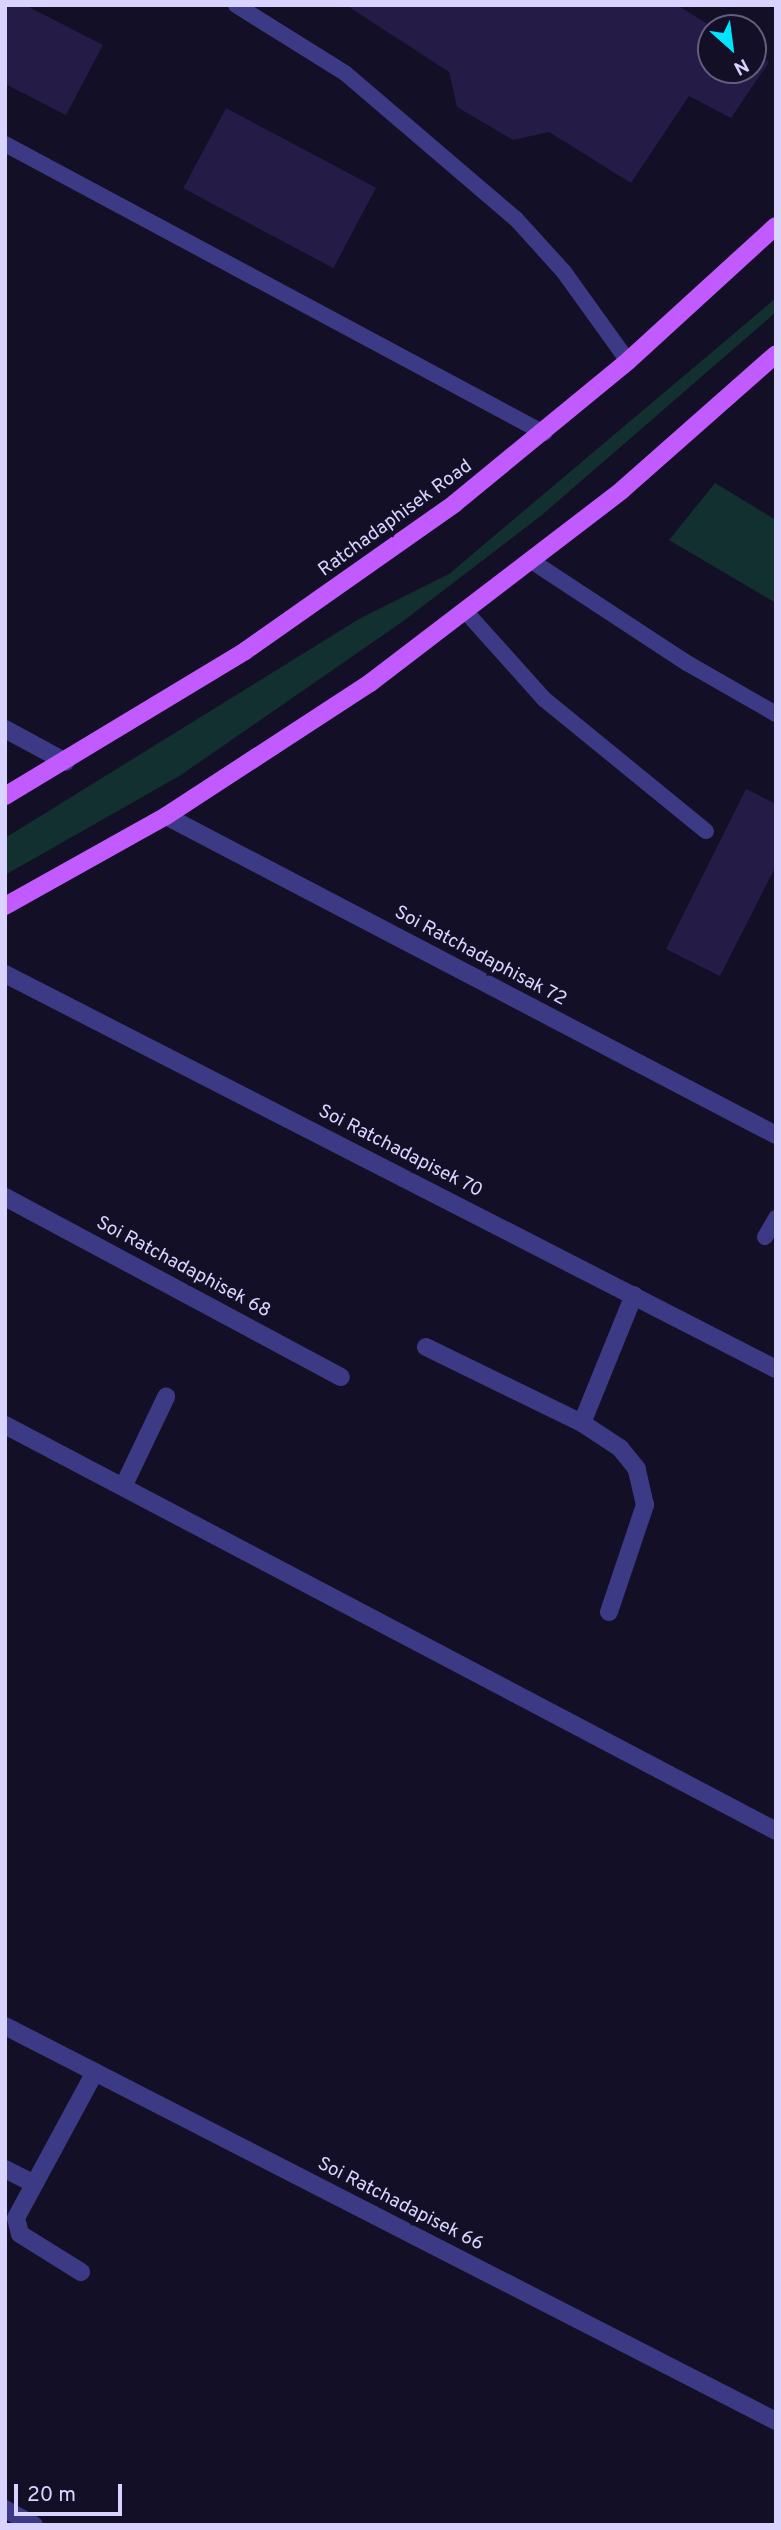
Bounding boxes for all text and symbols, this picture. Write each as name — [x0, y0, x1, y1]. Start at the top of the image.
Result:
north arrow — [697, 14, 767, 84]
text: N — [729, 52, 753, 80]
street label: Ratchadaphisek Road — [315, 456, 477, 582]
street label: Soi Ratchadaphisak 72 — [390, 902, 570, 1012]
street label: Soi Ratchadapisek 70 — [314, 1100, 486, 1204]
street label: Soi Ratchadaphisek 68 — [92, 1212, 274, 1324]
street label: Soi Ratchadapisek 66 — [313, 2153, 487, 2257]
scale bar — [18, 2470, 126, 2514]
text: 20 m — [27, 2482, 76, 2509]

